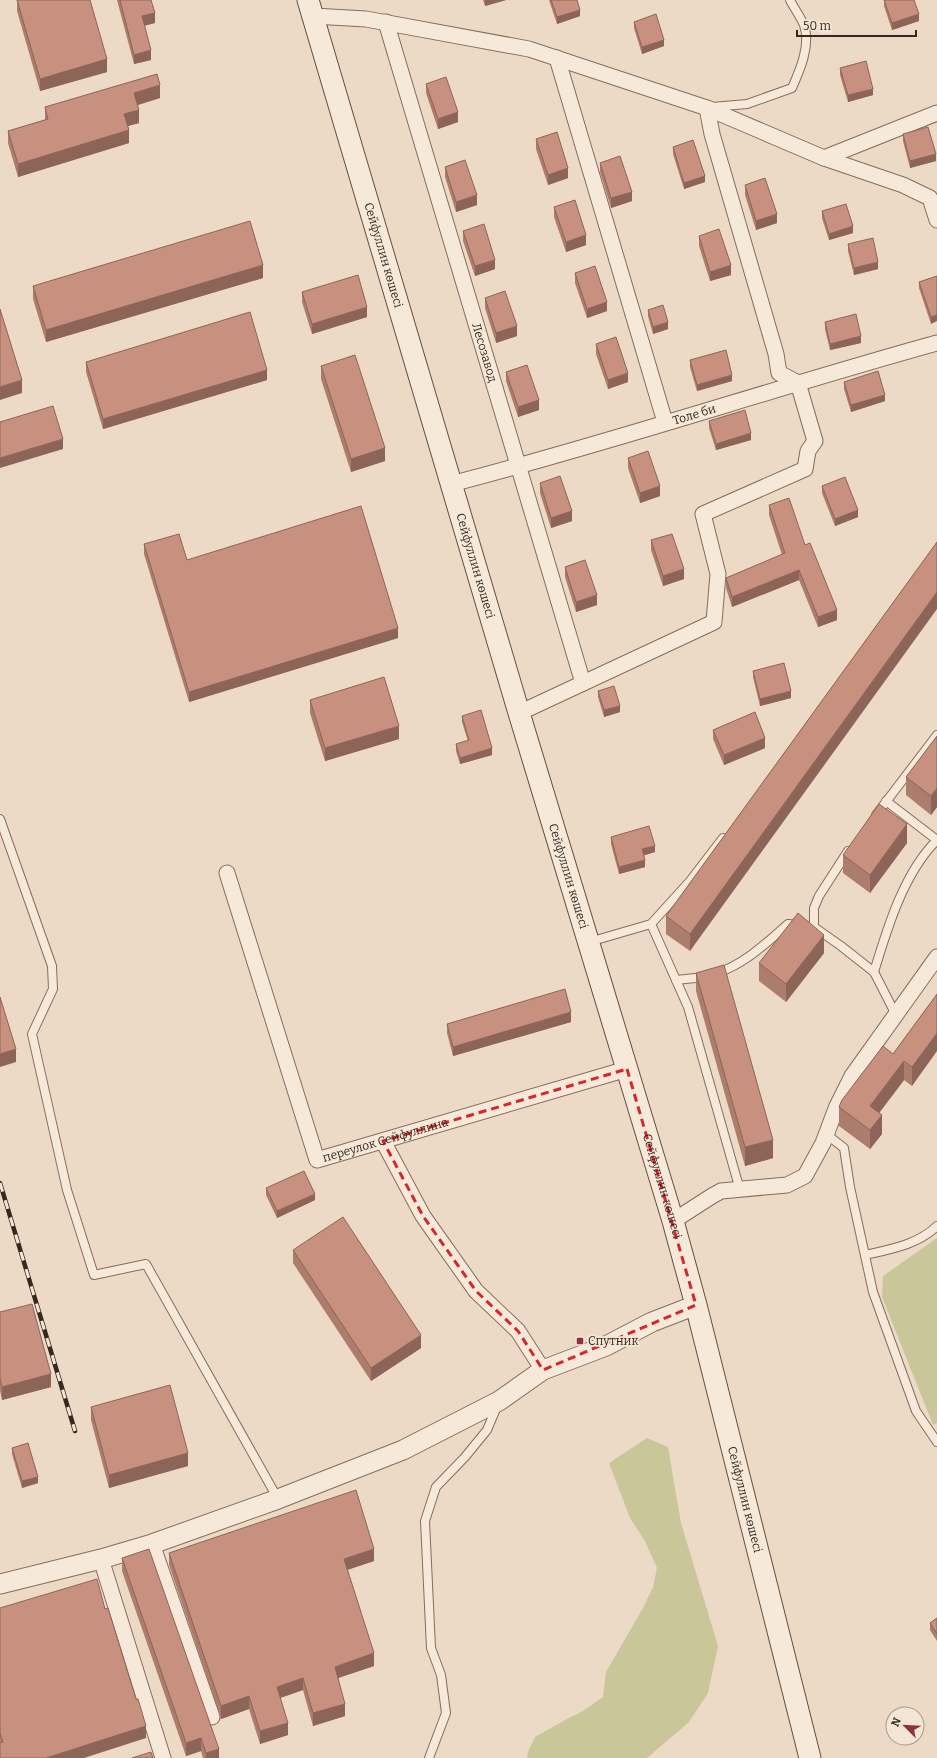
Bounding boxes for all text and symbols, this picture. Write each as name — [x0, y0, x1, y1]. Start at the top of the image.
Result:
scale bar — [797, 12, 916, 38]
text: 50 m — [803, 19, 832, 33]
street label: Сейфуллин көшесі — [361, 201, 406, 310]
street label: Лесозавод — [469, 321, 500, 384]
street label: Толе би — [671, 401, 718, 428]
street label: Сейфуллин көшесі — [453, 512, 498, 620]
street label: Сейфуллин көшесі — [546, 822, 591, 931]
street label: переулок Сейфуллина — [321, 1115, 450, 1165]
street label: Сейфуллин көшесі — [640, 1132, 685, 1241]
place label: Спутник — [588, 1334, 639, 1348]
marker: Спутник — [575, 1336, 585, 1346]
street label: Сейфуллин көшесі — [725, 1445, 765, 1554]
north arrow — [885, 1706, 925, 1746]
text: N — [889, 1715, 904, 1729]

